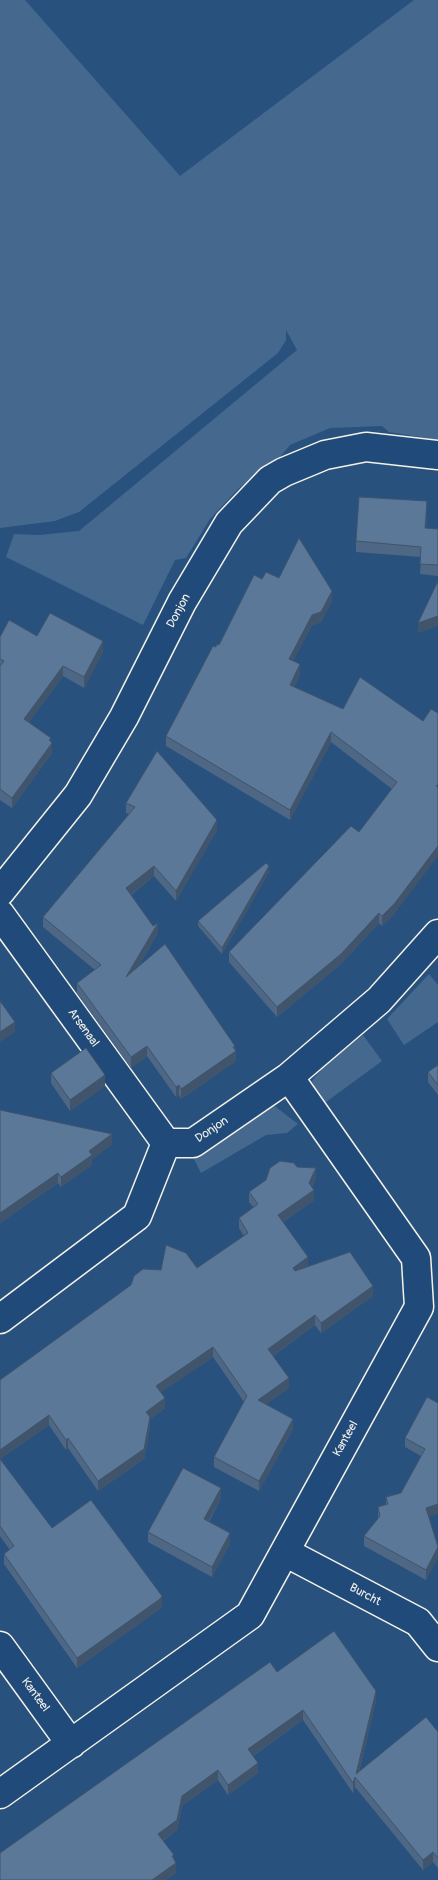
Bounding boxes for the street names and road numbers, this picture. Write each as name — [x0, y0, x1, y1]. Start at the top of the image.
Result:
street label: Donjon — [164, 591, 194, 631]
street label: Arsenaal — [64, 1006, 102, 1050]
street label: Donjon — [193, 1114, 231, 1146]
street label: Kanteel — [330, 1419, 362, 1459]
street label: Burcht — [347, 1581, 383, 1609]
street label: Kanteel — [18, 1675, 52, 1715]

